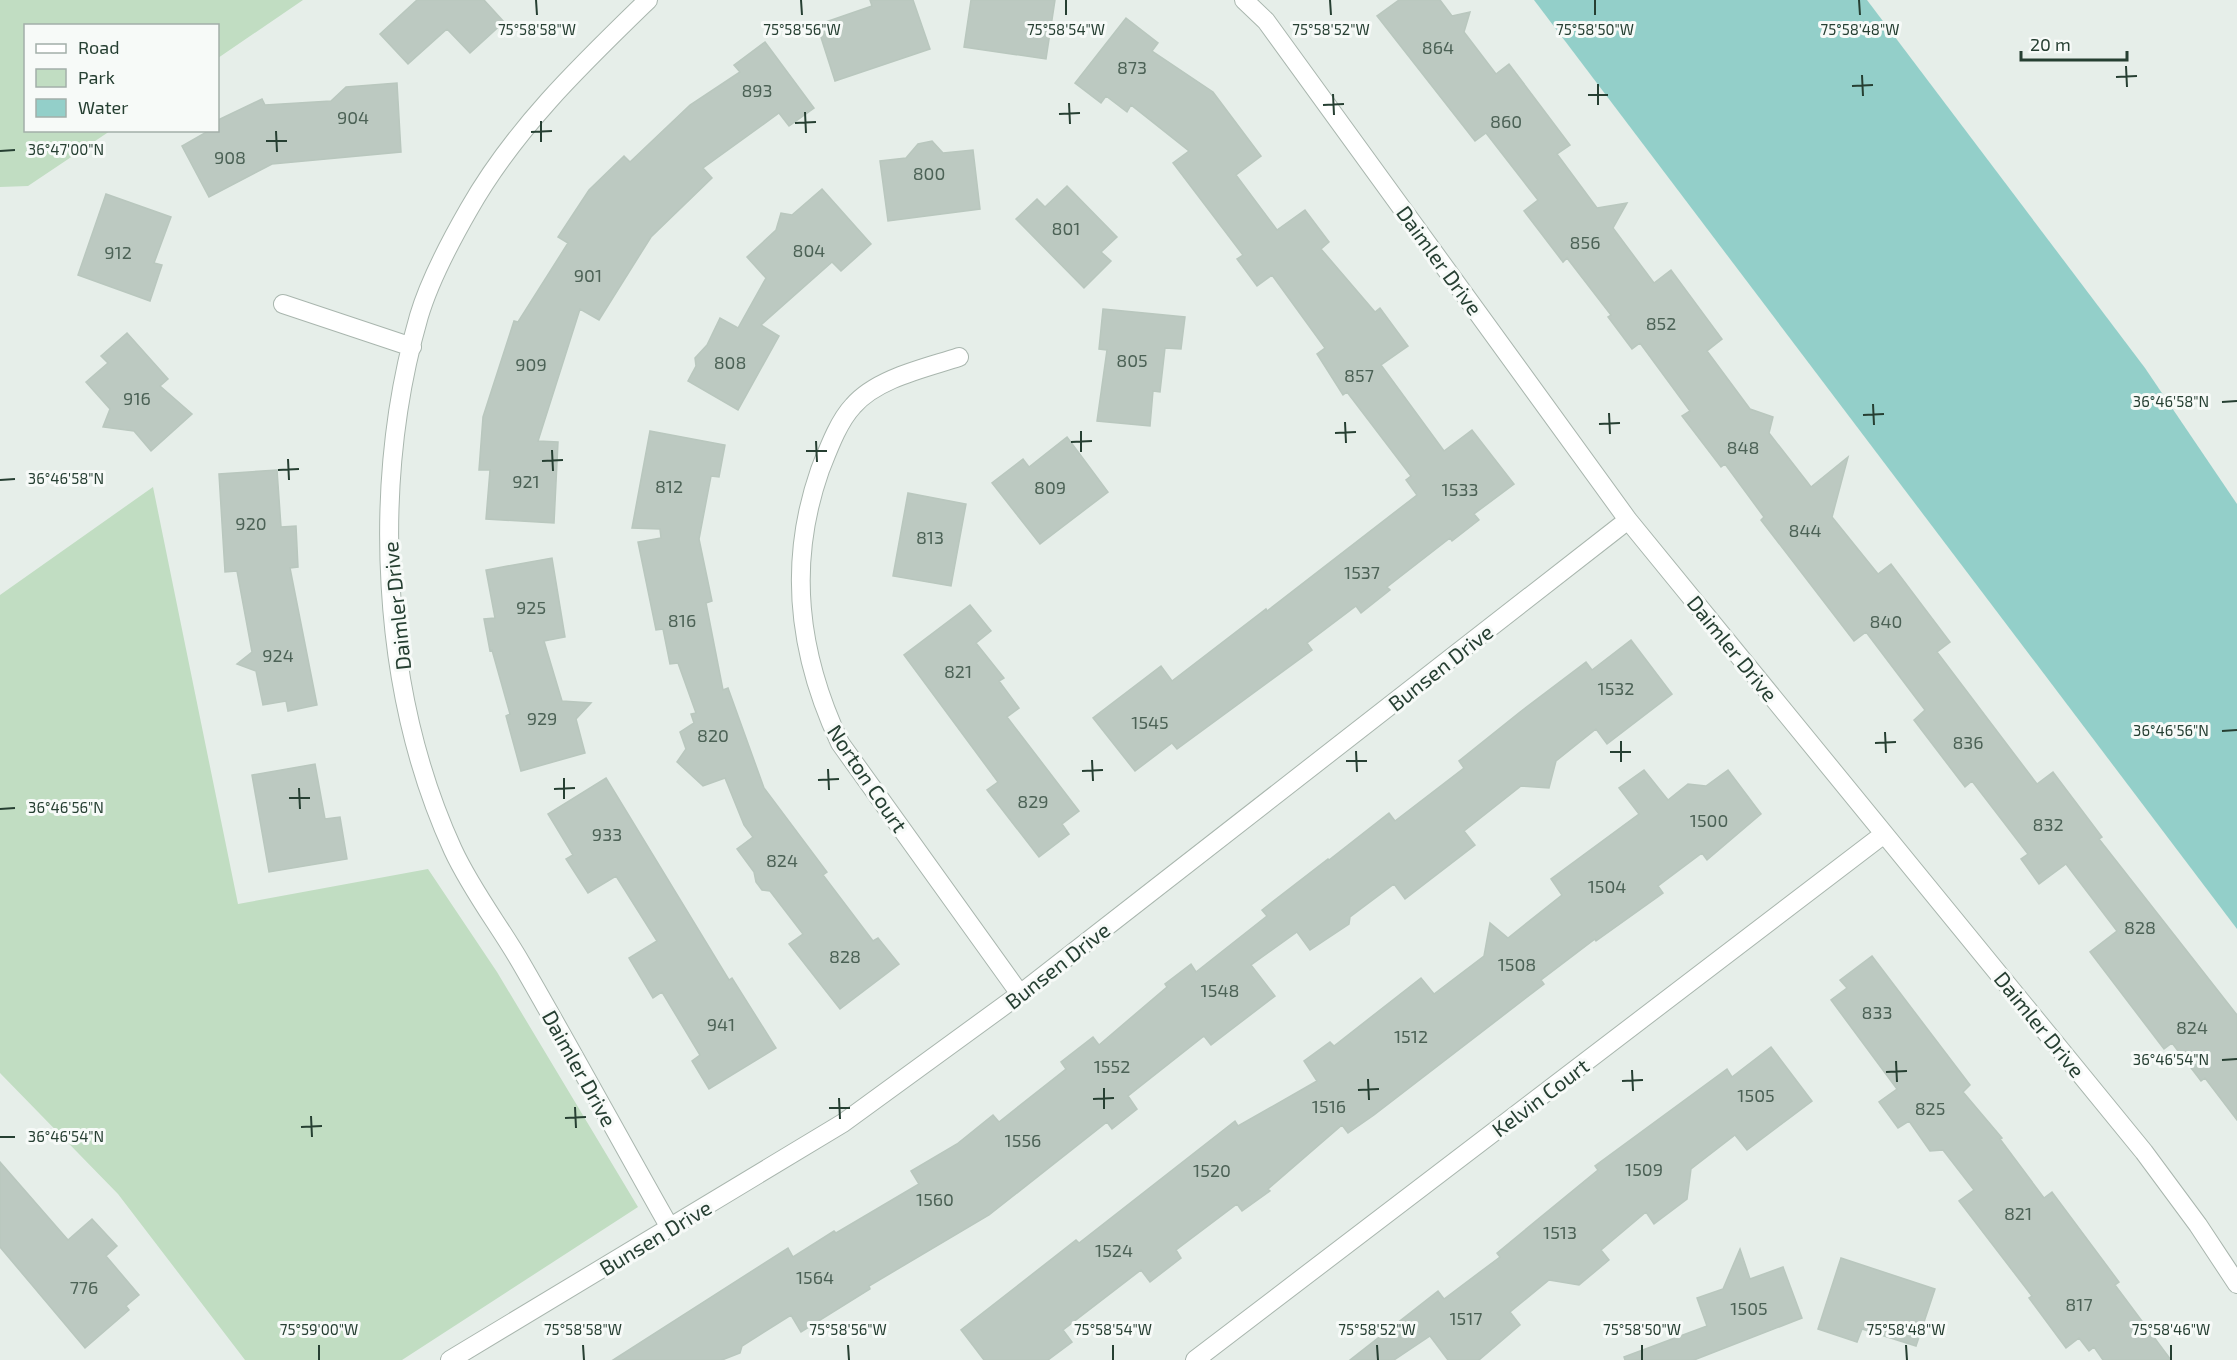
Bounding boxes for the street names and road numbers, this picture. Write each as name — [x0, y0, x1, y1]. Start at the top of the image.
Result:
street label: Daimler Drive — [1392, 200, 1488, 320]
street label: Daimler Drive — [377, 540, 415, 672]
street label: Daimler Drive — [1683, 590, 1783, 706]
street label: Bunsen Drive — [1383, 618, 1497, 716]
street label: Norton Court — [823, 719, 913, 837]
street label: Bunsen Drive — [1000, 916, 1114, 1014]
street label: Daimler Drive — [1990, 966, 2090, 1082]
street label: Daimler Drive — [538, 1005, 622, 1131]
street label: Kelvin Court — [1487, 1053, 1593, 1141]
street label: Bunsen Drive — [595, 1194, 715, 1280]

